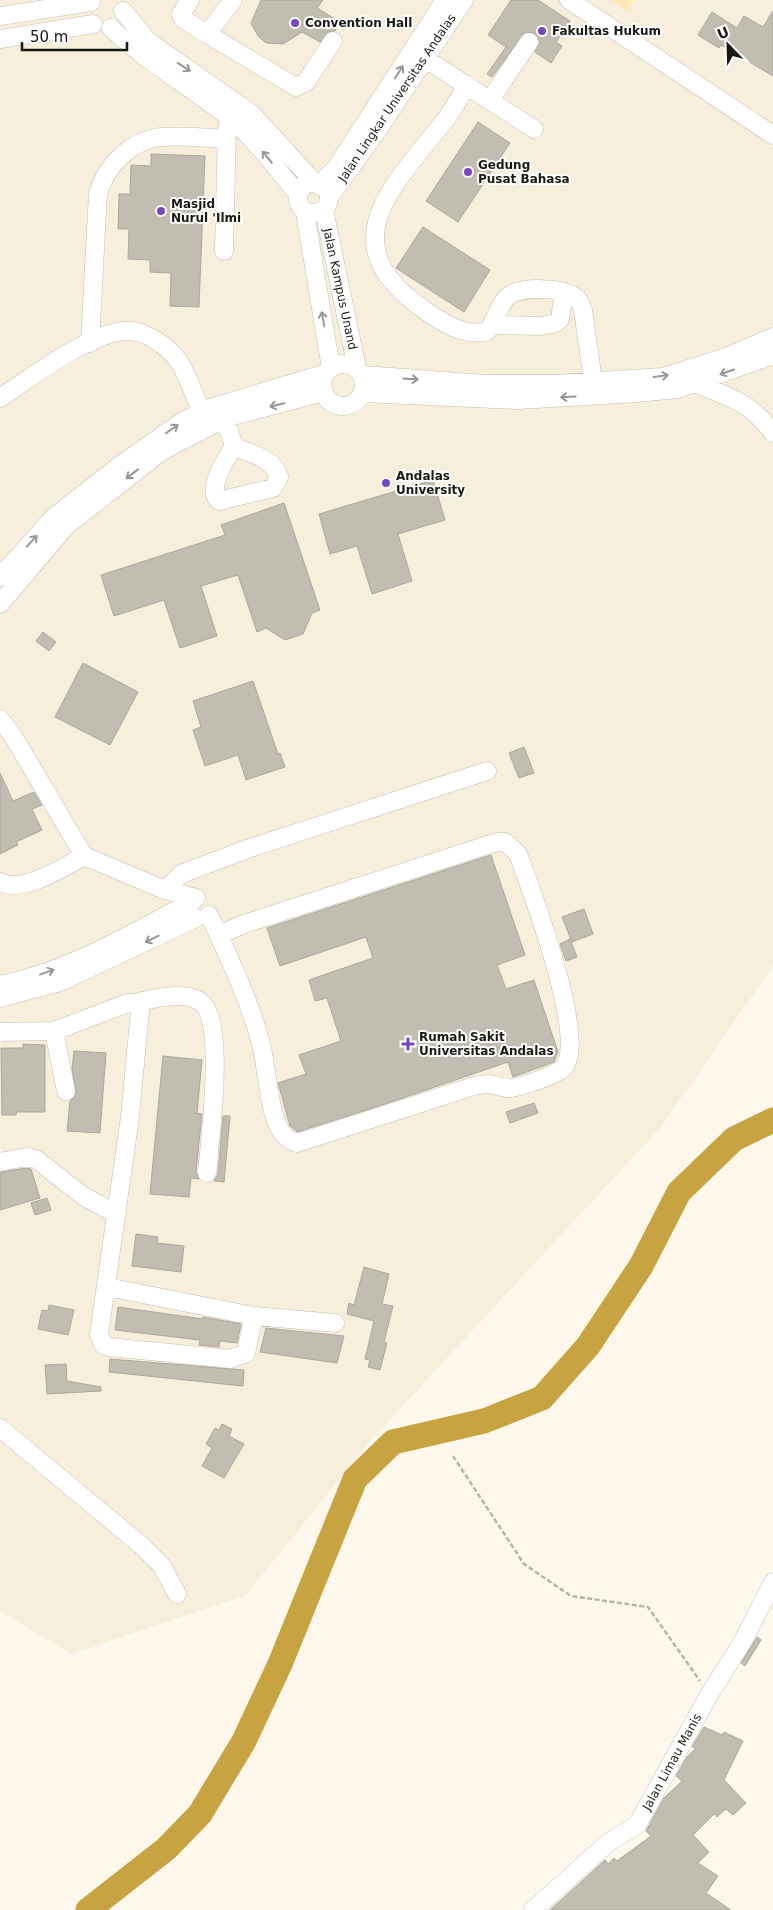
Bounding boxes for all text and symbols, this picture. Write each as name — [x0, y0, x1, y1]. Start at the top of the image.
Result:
street label: Jalan Lingkar Universitas Andalas — [335, 11, 459, 186]
place label: Convention Hall — [305, 16, 412, 30]
marker: Convention Hall — [289, 17, 301, 29]
scale bar — [22, 20, 128, 52]
north arrow — [703, 20, 753, 70]
text: U — [715, 23, 731, 43]
place label: Fakultas Hukum — [552, 24, 661, 38]
marker: Fakultas Hukum — [536, 25, 548, 37]
text: 50 m — [30, 28, 68, 46]
one-way arrow — [177, 62, 191, 72]
one-way arrow — [394, 66, 404, 80]
one-way arrow — [261, 151, 272, 164]
place label: Gedung Pusat Bahasa — [478, 158, 570, 186]
marker: Gedung Pusat Bahasa — [462, 166, 474, 178]
place label: Masjid Nurul 'Ilmi — [171, 197, 241, 225]
marker: Masjid Nurul 'Ilmi — [155, 205, 167, 217]
street label: Jalan Kampus Unand — [320, 226, 360, 351]
one-way arrow — [318, 312, 328, 328]
one-way arrow — [719, 367, 735, 377]
one-way arrow — [652, 371, 668, 381]
one-way arrow — [403, 374, 419, 384]
one-way arrow — [560, 393, 576, 402]
one-way arrow — [269, 401, 285, 410]
one-way arrow — [165, 424, 179, 434]
one-way arrow — [126, 469, 139, 480]
place label: Andalas University — [396, 469, 465, 497]
marker: Andalas University — [380, 477, 392, 489]
one-way arrow — [26, 534, 38, 547]
one-way arrow — [145, 935, 160, 944]
one-way arrow — [39, 967, 54, 976]
place label: Rumah Sakit Universitas Andalas — [419, 1030, 554, 1058]
marker: Rumah Sakit Universitas Andalas — [401, 1037, 415, 1051]
street label: Jalan Limau Manis — [639, 1711, 704, 1814]

